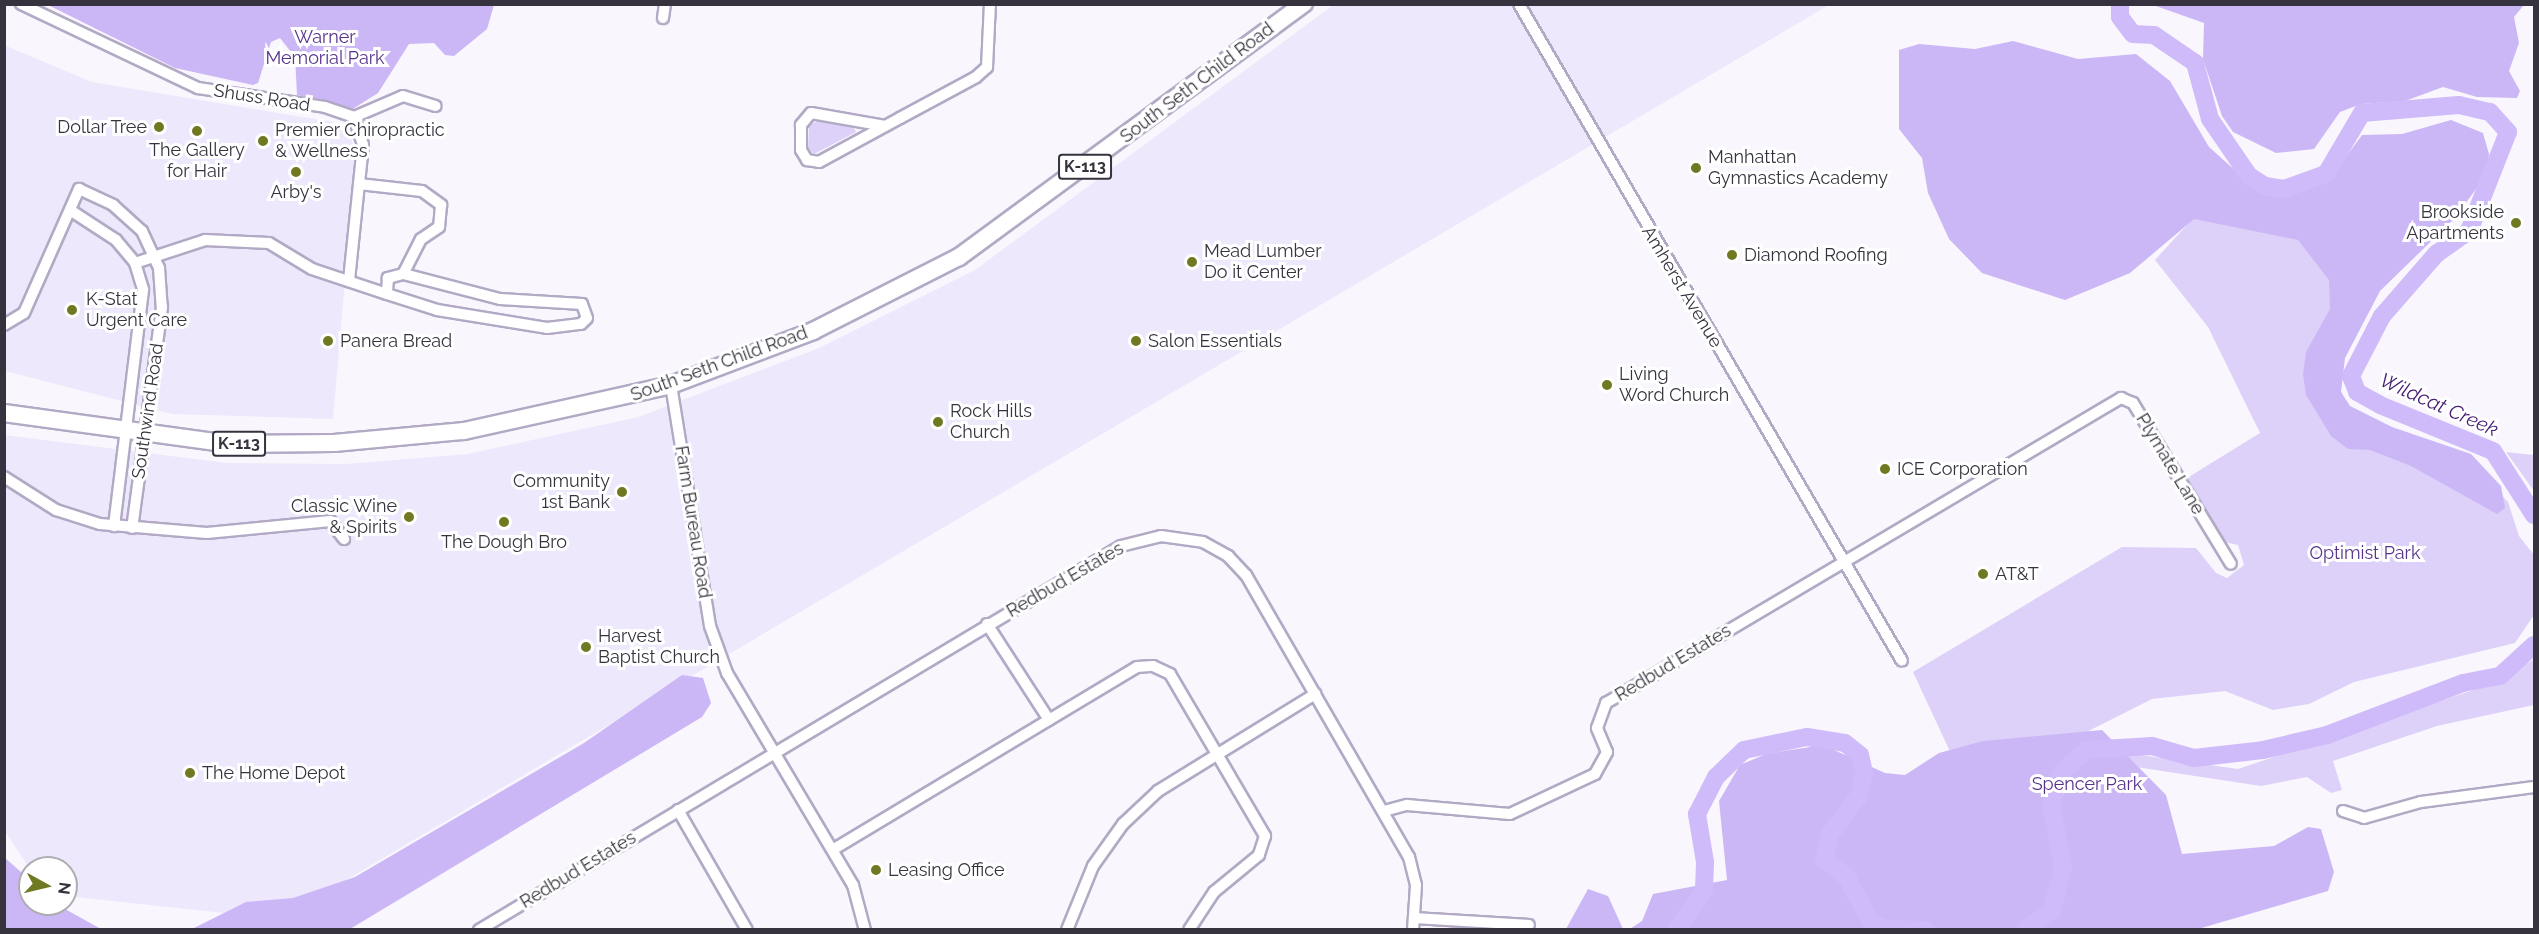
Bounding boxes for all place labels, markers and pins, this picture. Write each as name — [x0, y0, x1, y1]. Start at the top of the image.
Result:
place label: Dollar Tree — [56, 116, 147, 138]
marker: Dollar Tree — [152, 120, 166, 134]
place label: Premier Chiropractic & Wellness — [275, 120, 445, 162]
marker: The Gallery for Hair — [190, 124, 204, 138]
marker: Premier Chiropractic & Wellness — [256, 134, 270, 148]
place label: The Gallery for Hair — [149, 140, 245, 182]
place label: Manhattan Gymnastics Academy — [1708, 147, 1889, 190]
marker: Manhattan Gymnastics Academy — [1689, 161, 1703, 175]
marker: Arby's — [289, 165, 303, 179]
place label: Arby's — [270, 181, 322, 203]
place label: Brookside Apartments — [2406, 202, 2504, 244]
marker: Brookside Apartments — [2509, 216, 2523, 230]
place label: Mead Lumber Do it Center — [1204, 241, 1321, 284]
place label: Diamond Roofing — [1744, 244, 1888, 266]
marker: Diamond Roofing — [1725, 248, 1739, 262]
marker: Mead Lumber Do it Center — [1185, 255, 1199, 269]
place label: K-Stat Urgent Care — [86, 289, 187, 332]
marker: K-Stat Urgent Care — [63, 301, 81, 319]
place label: Panera Bread — [340, 330, 452, 352]
place label: Salon Essentials — [1148, 330, 1282, 352]
marker: Panera Bread — [321, 334, 335, 348]
marker: Salon Essentials — [1129, 334, 1143, 348]
place label: Living Word Church — [1619, 364, 1729, 406]
marker: Living Word Church — [1600, 378, 1614, 392]
place label: Rock Hills Church — [950, 401, 1032, 444]
marker: Rock Hills Church — [931, 415, 945, 429]
place label: ICE Corporation — [1897, 458, 2028, 480]
marker: ICE Corporation — [1878, 462, 1892, 476]
place label: Community 1st Bank — [513, 471, 610, 514]
marker: Community 1st Bank — [615, 485, 629, 499]
place label: Classic Wine & Spirits — [290, 496, 397, 538]
marker: Classic Wine & Spirits — [402, 510, 416, 524]
marker: The Dough Bro — [497, 515, 511, 529]
place label: The Dough Bro — [441, 531, 567, 553]
place label: AT&T — [1995, 563, 2039, 585]
marker: AT&T — [1976, 567, 1990, 581]
place label: Harvest Baptist Church — [598, 626, 720, 668]
marker: Harvest Baptist Church — [579, 640, 593, 654]
place label: The Home Depot — [202, 762, 345, 784]
marker: The Home Depot — [183, 766, 197, 780]
place label: Leasing Office — [888, 859, 1005, 881]
marker: Leasing Office — [869, 863, 883, 877]

